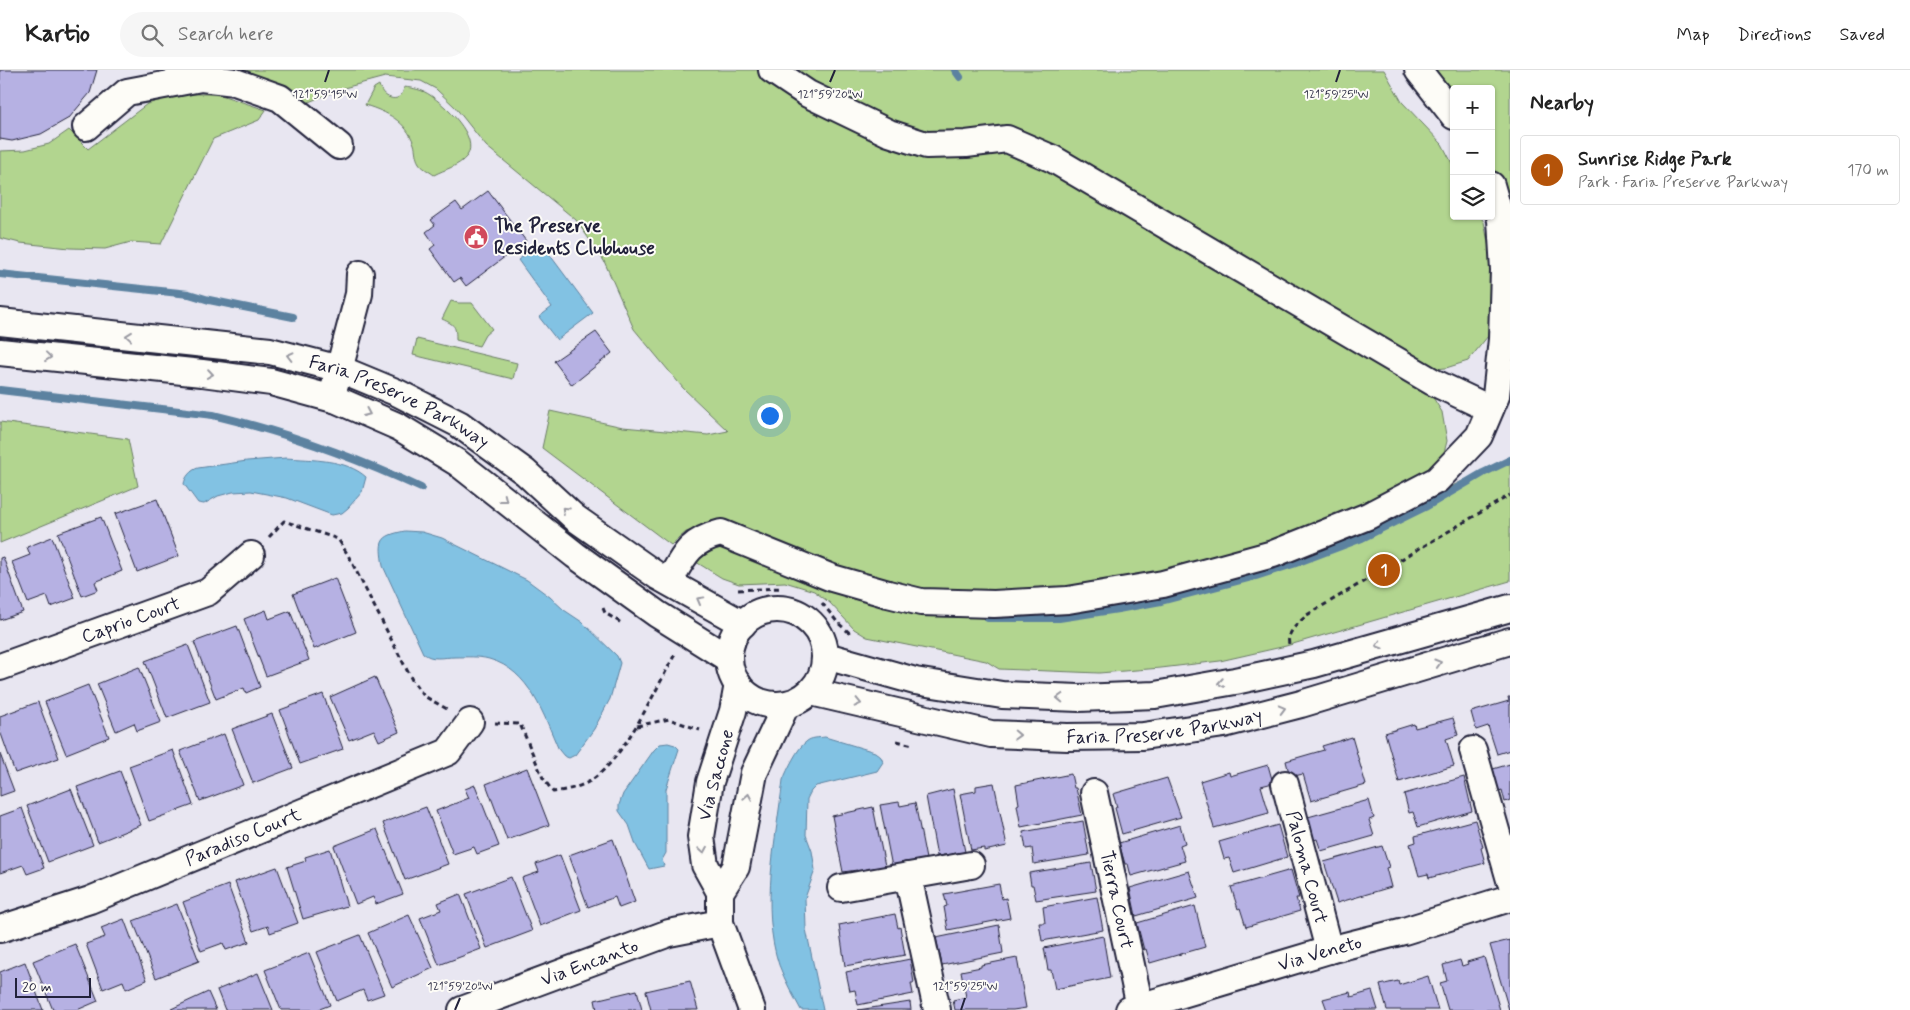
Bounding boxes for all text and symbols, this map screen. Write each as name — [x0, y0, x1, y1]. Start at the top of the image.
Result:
search box — [120, 12, 470, 57]
text: Kartio — [25, 19, 90, 50]
icon: search — [138, 21, 166, 49]
text: Search here — [178, 22, 274, 47]
text: Map — [1677, 23, 1710, 47]
text: Directions — [1738, 23, 1812, 47]
text: Saved — [1840, 23, 1885, 47]
map controls — [1450, 85, 1495, 220]
button: + — [1450, 85, 1495, 130]
text: 121°59'15"W — [293, 87, 357, 103]
text: 121°59'20"W — [797, 87, 863, 103]
text: 121°59'25"W — [1304, 87, 1369, 103]
text: Nearby — [1530, 89, 1594, 117]
button: − — [1450, 130, 1495, 175]
text: Sunrise Ridge Park — [1578, 147, 1731, 172]
text: 1 — [1543, 160, 1551, 181]
text: 170 m — [1847, 160, 1889, 181]
text: Park · Faria Preserve Parkway — [1578, 172, 1788, 193]
button: layers — [1450, 175, 1495, 220]
place label: The Preserve Residents Clubhouse — [494, 214, 655, 261]
public building icon: The Preserve Residents Clubhouse — [463, 224, 489, 250]
one-way arrow — [124, 331, 132, 342]
street label: Faria Preserve Parkway — [306, 349, 494, 455]
one-way arrow — [45, 351, 53, 362]
one-way arrow — [285, 351, 294, 362]
one-way arrow — [206, 368, 214, 379]
your location — [757, 403, 783, 429]
one-way arrow — [362, 406, 371, 417]
one-way arrow — [498, 494, 507, 502]
one-way arrow — [562, 506, 571, 515]
pin: 1 — [1368, 551, 1400, 589]
street label: Caprio Court — [78, 591, 184, 649]
one-way arrow — [697, 596, 706, 606]
one-way arrow — [1375, 640, 1384, 650]
one-way arrow — [1433, 658, 1441, 668]
one-way arrow — [1217, 678, 1225, 688]
one-way arrow — [1055, 692, 1063, 703]
one-way arrow — [854, 697, 863, 708]
street label: Faria Preserve Parkway — [1066, 702, 1265, 750]
one-way arrow — [1277, 704, 1286, 715]
street label: Via Saccone — [692, 726, 740, 824]
one-way arrow — [1013, 730, 1021, 741]
one-way arrow — [743, 793, 753, 801]
street label: Paradiso Court — [181, 802, 304, 872]
street label: Paloma Court — [1280, 808, 1334, 926]
one-way arrow — [697, 847, 708, 855]
street label: Tierra Court — [1094, 848, 1140, 951]
street label: Via Veneto — [1275, 930, 1364, 977]
street label: Via Encanto — [537, 933, 642, 992]
scale bar — [15, 975, 91, 998]
text: 20 m — [22, 978, 52, 996]
text: 121°59'20"W — [427, 979, 493, 995]
text: 121°59'25"W — [933, 979, 998, 995]

